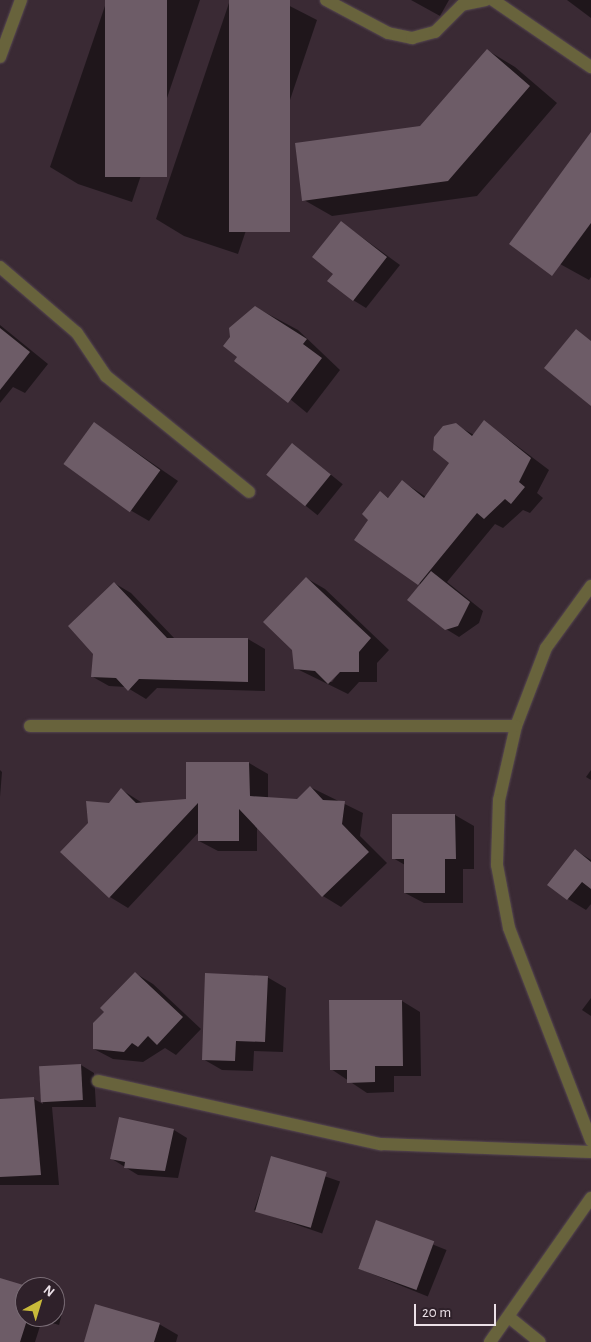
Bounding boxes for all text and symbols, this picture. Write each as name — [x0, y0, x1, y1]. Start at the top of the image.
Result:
north arrow — [15, 1277, 65, 1327]
text: N — [41, 1283, 57, 1300]
scale bar — [416, 1294, 498, 1326]
text: 20 m — [422, 1305, 451, 1320]

